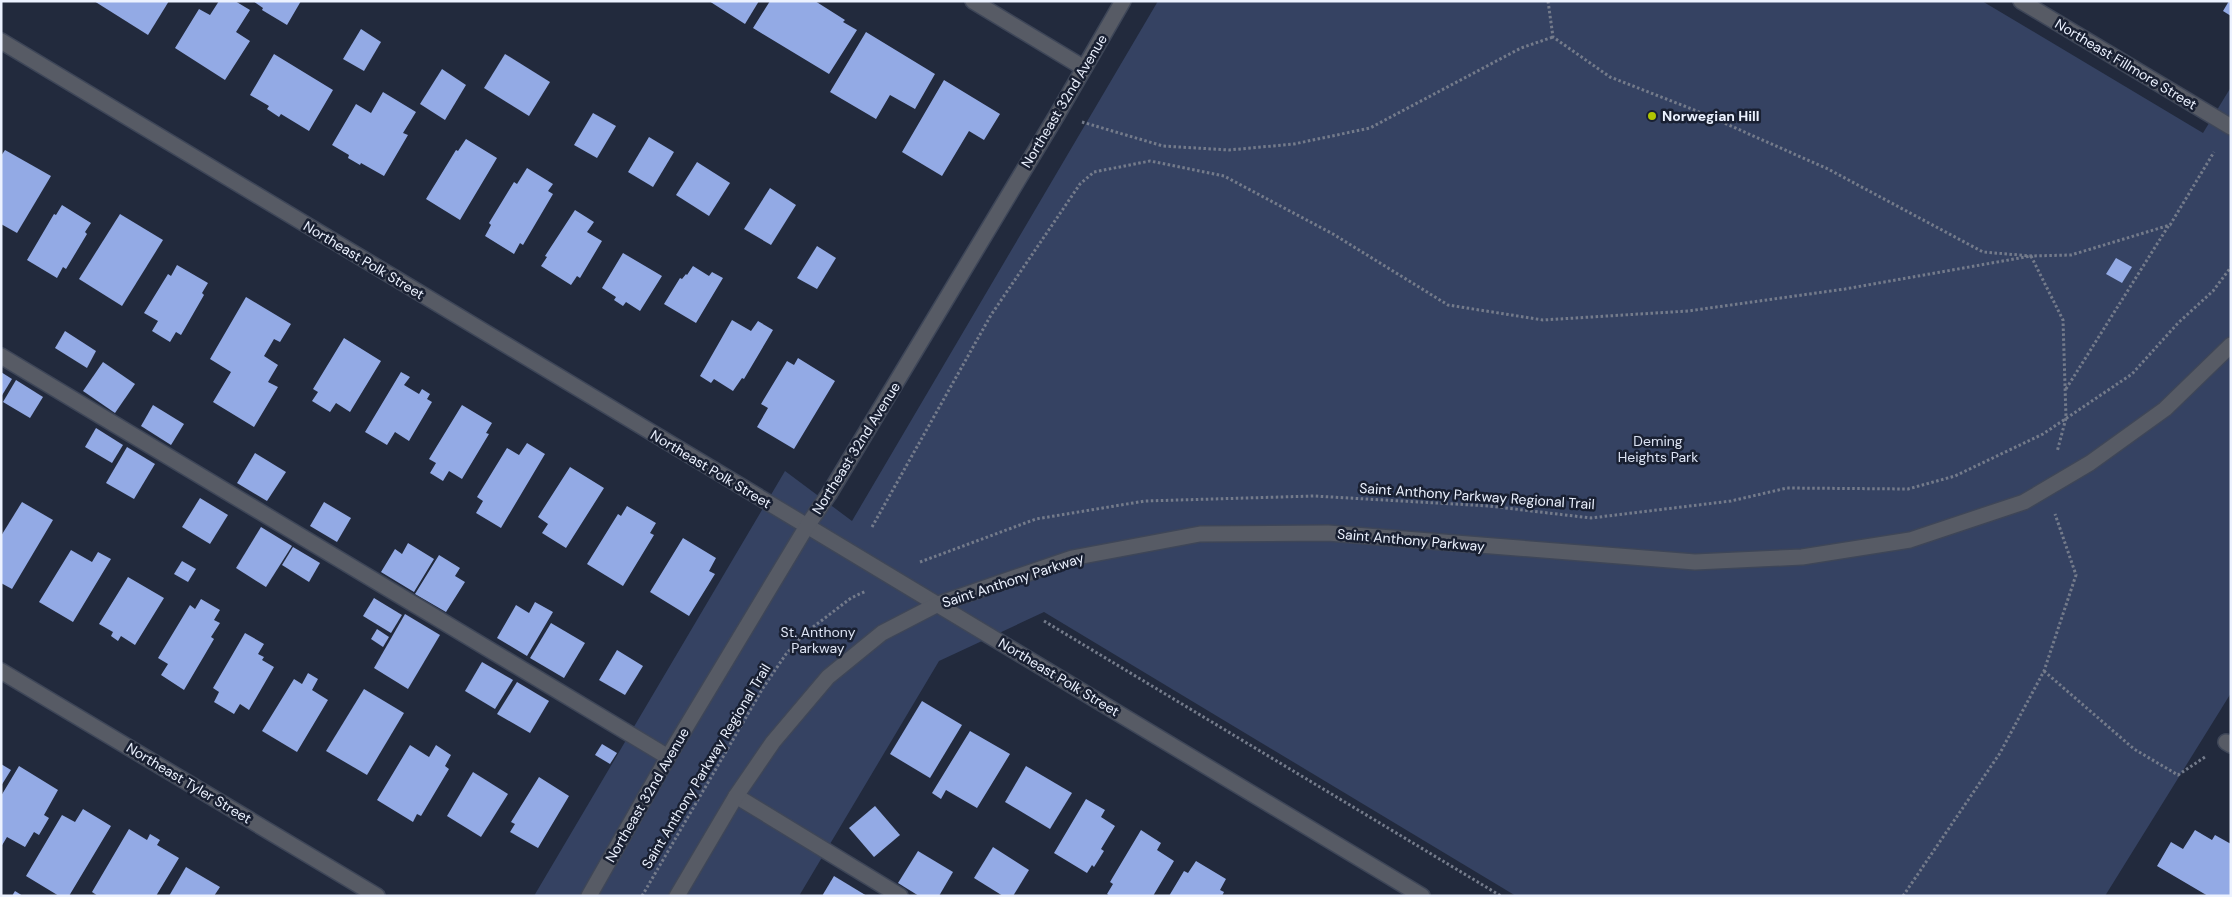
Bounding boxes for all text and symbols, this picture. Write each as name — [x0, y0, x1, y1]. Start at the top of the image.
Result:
street label: Northeast Fillmore Street — [2052, 14, 2200, 114]
street label: Northeast 32nd Avenue — [1017, 31, 1111, 171]
place label: Norwegian Hill — [1662, 107, 1760, 125]
marker: Norwegian Hill — [1646, 110, 1658, 122]
street label: Northeast Polk Street — [300, 217, 428, 303]
street label: Northeast 32nd Avenue — [808, 378, 904, 517]
street label: Northeast Polk Street — [647, 426, 775, 512]
park label: Deming Heights Park — [1618, 432, 1698, 466]
street label: Saint Anthony Parkway Regional Trail — [1359, 479, 1595, 513]
street label: Saint Anthony Parkway — [1336, 525, 1486, 555]
street label: Saint Anthony Parkway — [940, 548, 1086, 611]
park label: St. Anthony Parkway — [781, 623, 856, 657]
street label: Northeast Polk Street — [995, 634, 1123, 720]
street label: Saint Anthony Parkway Regional Trail — [638, 660, 774, 872]
street label: Northeast 32nd Avenue — [601, 724, 693, 866]
street label: Northeast Tyler Street — [123, 739, 255, 827]

